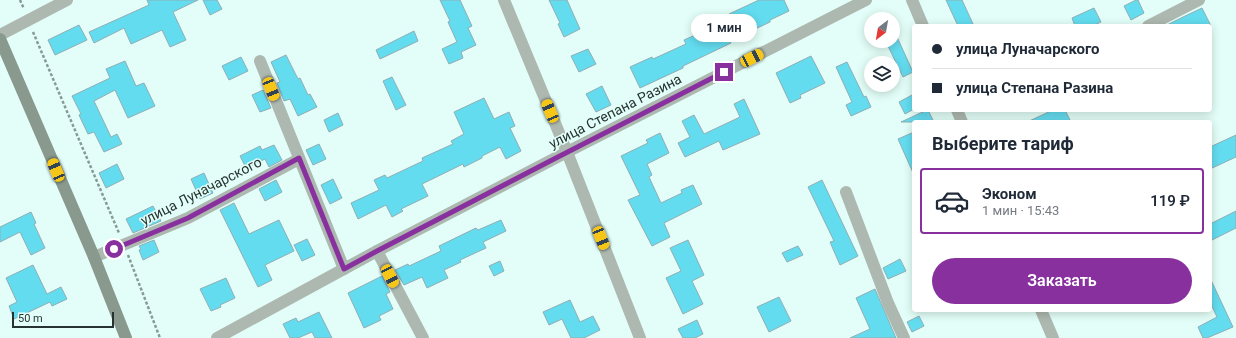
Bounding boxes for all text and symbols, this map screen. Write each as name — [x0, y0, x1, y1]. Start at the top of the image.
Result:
north arrow — [864, 12, 900, 48]
map controls — [864, 12, 900, 92]
callout: 1 мин — [691, 14, 757, 42]
text: 1 мин — [706, 20, 742, 35]
text: улица Луначарского — [956, 40, 1100, 58]
car — [739, 47, 765, 69]
button: layers — [864, 56, 900, 92]
route end — [715, 63, 733, 81]
street label: улица Степана Разина — [546, 71, 684, 151]
car — [261, 76, 281, 102]
text: улица Степана Разина — [956, 79, 1113, 97]
car — [540, 98, 560, 124]
text: Выберите тариф — [932, 133, 1074, 154]
street label: улица Луначарского — [138, 154, 264, 228]
car — [46, 157, 66, 183]
icon: car — [934, 183, 970, 219]
text: Эконом — [982, 185, 1037, 203]
text: 119 ₽ — [1150, 192, 1190, 210]
text: 1 мин · 15:43 — [982, 203, 1059, 218]
car — [591, 225, 611, 251]
route start — [105, 240, 123, 258]
button: Заказать — [932, 258, 1192, 304]
car — [379, 263, 401, 289]
scale bar — [12, 310, 114, 329]
text: 50 m — [18, 312, 43, 325]

